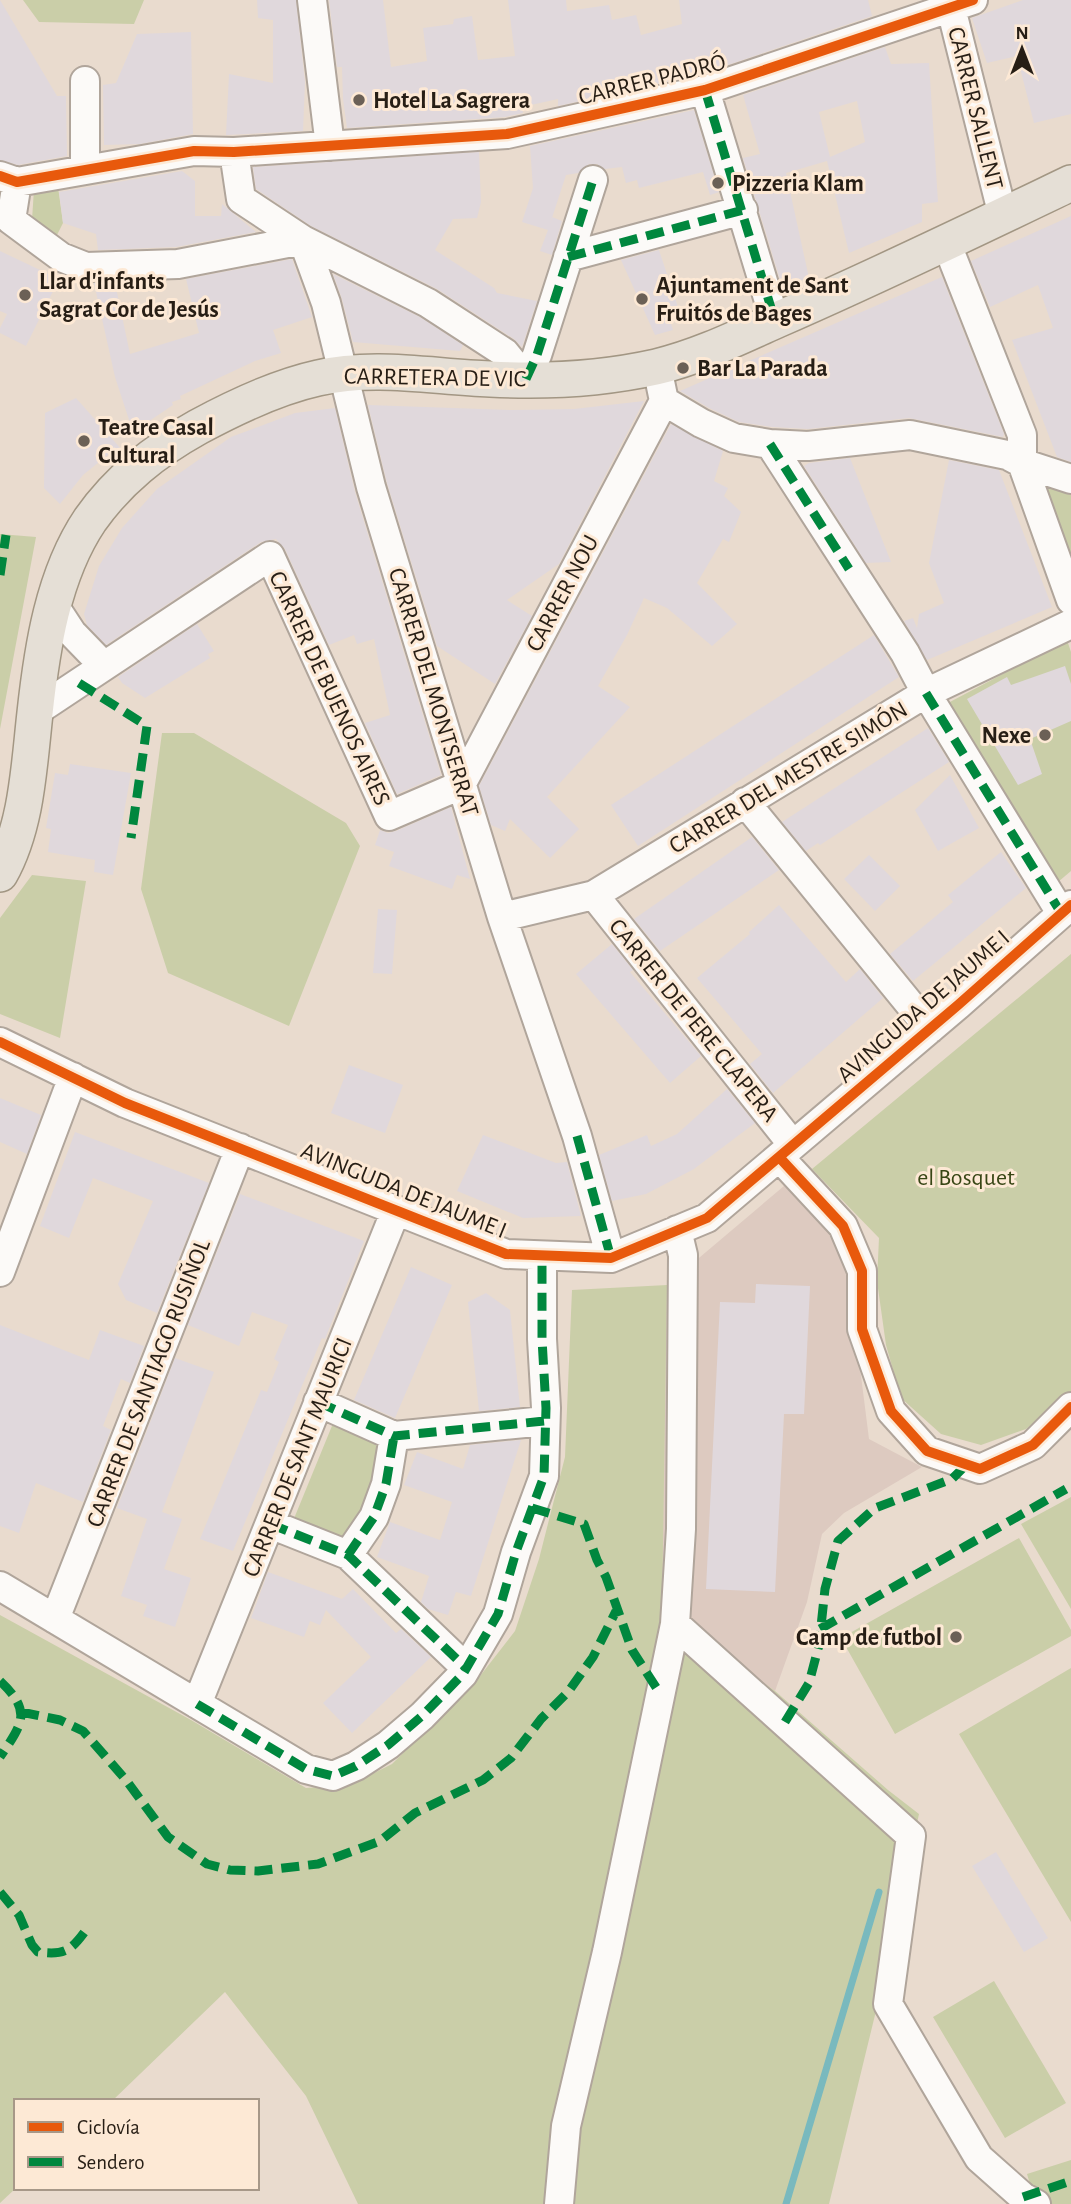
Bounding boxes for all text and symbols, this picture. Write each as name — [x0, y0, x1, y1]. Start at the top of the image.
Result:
north arrow — [987, 14, 1057, 84]
text: N — [1015, 24, 1029, 43]
street label: CARRER SALLENT — [943, 25, 1007, 192]
street label: CARRER PADRÓ — [576, 48, 728, 110]
place label: Hotel La Sagrera — [373, 89, 530, 113]
marker: Hotel La Sagrera — [351, 92, 367, 108]
place label: Pizzeria Klam — [732, 172, 864, 196]
marker: Pizzeria Klam — [710, 175, 726, 191]
place label: Llar d'infants Sagrat Cor de Jesús — [39, 270, 219, 322]
place label: Ajuntament de Sant Fruitós de Bages — [656, 274, 848, 326]
marker: Llar d'infants Sagrat Cor de Jesús — [17, 287, 33, 303]
marker: Ajuntament de Sant Fruitós de Bages — [634, 291, 650, 307]
place label: Bar La Parada — [697, 357, 828, 381]
marker: Bar La Parada — [675, 360, 691, 376]
street label: CARRETERA DE VIC — [344, 364, 526, 392]
place label: Teatre Casal Cultural — [98, 416, 214, 468]
marker: Teatre Casal Cultural — [76, 433, 92, 449]
street label: CARRER NOU — [522, 531, 604, 656]
street label: CARRER DEL MONTSERRAT — [384, 565, 482, 820]
street label: CARRER DE BUENOS AIRES — [264, 568, 394, 809]
street label: CARRER DEL MESTRE SIMÓN — [664, 695, 912, 859]
place label: Nexe — [981, 724, 1031, 748]
marker: Nexe — [1037, 727, 1053, 743]
street label: CARRER DE PERE CLAPERA — [604, 915, 782, 1127]
street label: AVINGUDA DE JAUME I — [833, 926, 1014, 1088]
street label: AVINGUDA DE JAUME I — [297, 1139, 510, 1243]
park label: el Bosquet — [917, 1166, 1015, 1190]
street label: CARRER DE SANTIAGO RUSIÑOL — [81, 1235, 215, 1531]
street label: CARRER DE SANT MAURICI — [239, 1334, 357, 1580]
place label: Camp de futbol — [796, 1626, 942, 1650]
marker: Camp de futbol — [948, 1629, 964, 1645]
legend — [14, 2099, 259, 2190]
text: Ciclovía — [77, 2117, 140, 2138]
text: Sendero — [77, 2152, 145, 2173]

